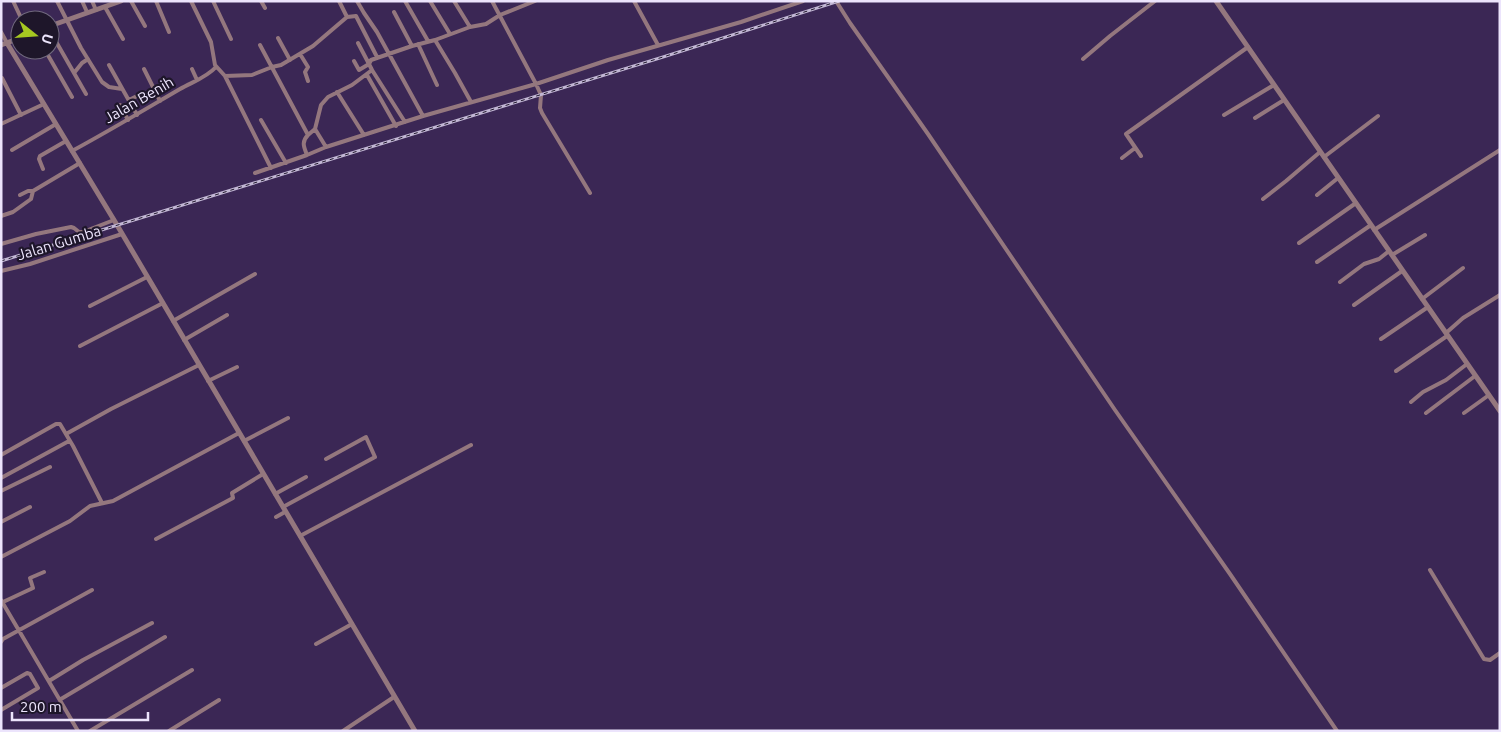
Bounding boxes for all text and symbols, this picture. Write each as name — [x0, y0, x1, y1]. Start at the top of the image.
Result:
north arrow — [10, 10, 60, 60]
text: U — [38, 32, 57, 46]
street label: Jalan Benih — [101, 73, 176, 126]
street label: Jalan Gumba — [15, 222, 103, 263]
scale bar — [12, 690, 149, 722]
text: 200 m — [20, 698, 62, 715]

